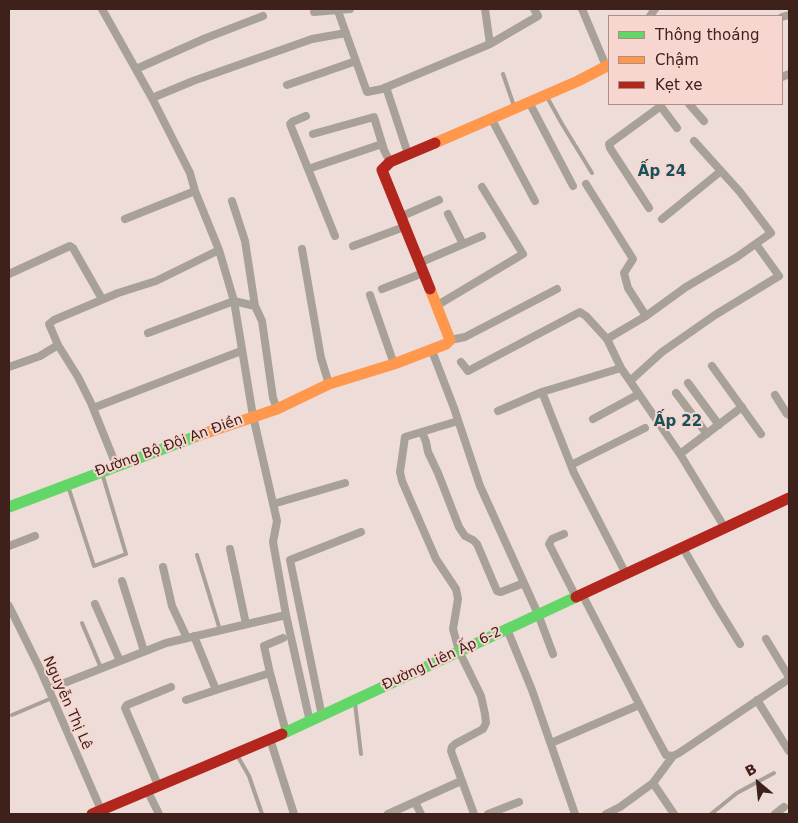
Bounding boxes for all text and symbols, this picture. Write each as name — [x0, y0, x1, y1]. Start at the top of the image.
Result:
legend — [608, 15, 783, 105]
text: Thông thoáng — [655, 26, 759, 44]
text: Chậm — [655, 51, 699, 69]
text: Kẹt xe — [655, 76, 702, 94]
district label: Ấp 24 — [638, 163, 686, 181]
street label: Đường Bộ Đội An Điền — [93, 411, 245, 481]
district label: Ấp 22 — [654, 413, 702, 431]
street label: Đường Liên Ấp 6-2 — [380, 624, 504, 694]
street label: Nguyễn Thị Lê — [39, 654, 95, 752]
north arrow — [733, 758, 783, 808]
text: B — [742, 760, 759, 779]

